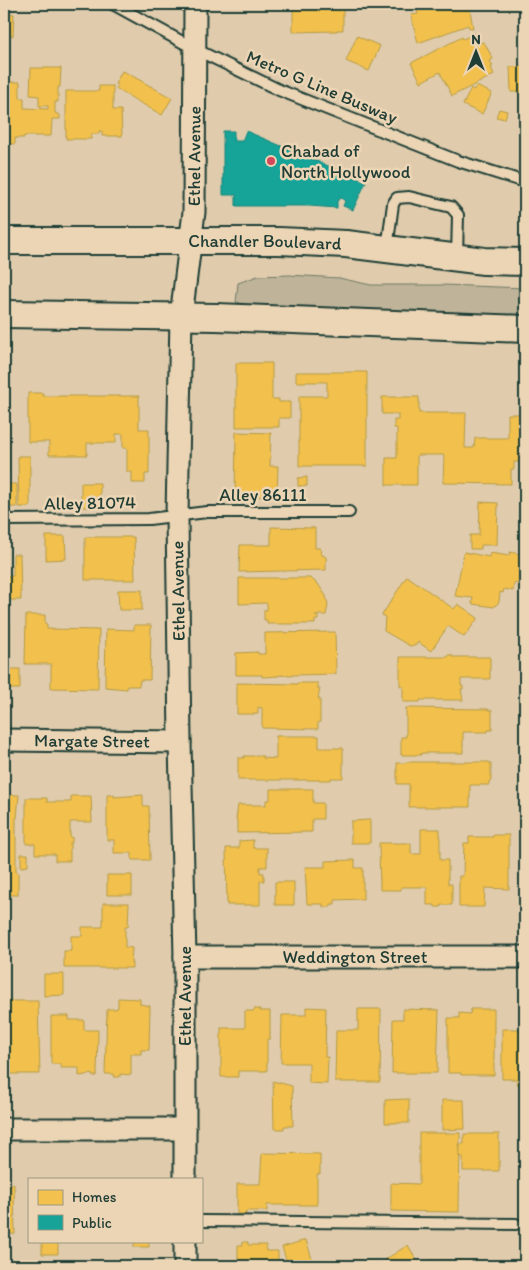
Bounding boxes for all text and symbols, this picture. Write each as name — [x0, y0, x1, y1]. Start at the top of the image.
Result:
north arrow — [452, 28, 502, 78]
text: N — [471, 31, 481, 48]
street label: Metro G Line Busway — [243, 45, 401, 129]
street label: Ethel Avenue — [183, 106, 206, 206]
place label: Chabad of North Hollywood — [281, 140, 411, 183]
marker: Chabad of North Hollywood — [265, 155, 277, 167]
street label: Chandler Boulevard — [188, 230, 342, 255]
street label: Alley 86111 — [219, 484, 307, 506]
street label: Alley 81074 — [44, 491, 136, 515]
street label: Ethel Avenue — [166, 541, 190, 641]
street label: Margate Street — [34, 729, 150, 753]
street label: Ethel Avenue — [174, 946, 196, 1046]
street label: Weddington Street — [283, 946, 428, 968]
legend — [28, 1178, 202, 1242]
text: Homes — [72, 1188, 117, 1206]
text: Public — [72, 1214, 112, 1232]

